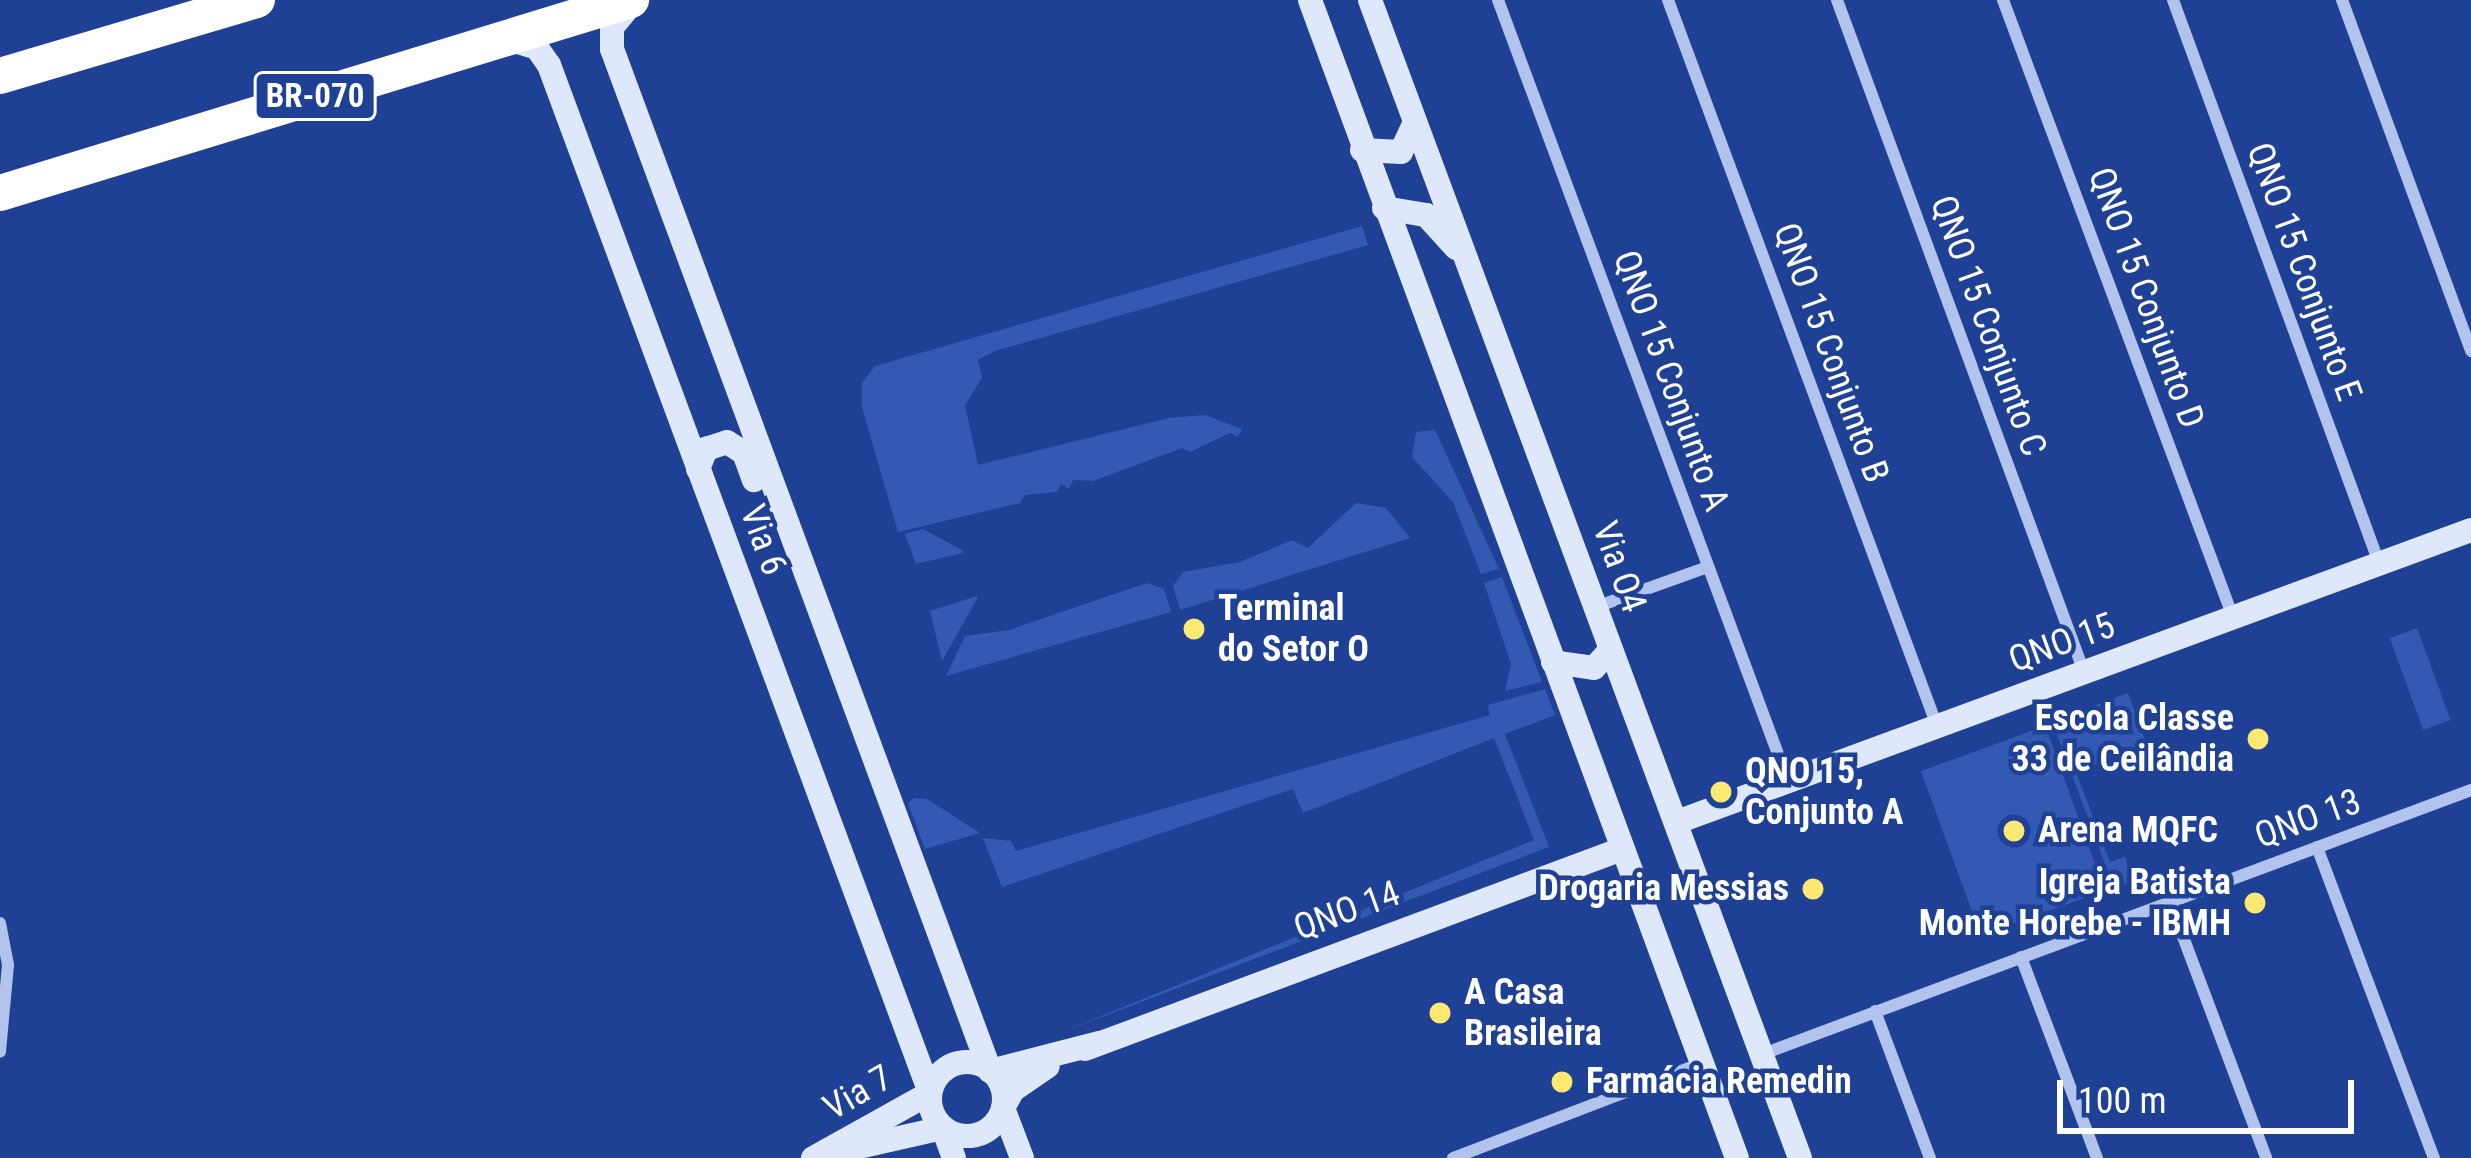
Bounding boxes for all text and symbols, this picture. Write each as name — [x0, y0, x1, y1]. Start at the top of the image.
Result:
road number: BR-070 — [252, 69, 378, 123]
street label: QNO 15 Conjunto E — [2237, 137, 2371, 407]
street label: QNO 15 Conjunto D — [2079, 162, 2213, 434]
street label: QNO 15 Conjunto C — [1921, 190, 2055, 462]
street label: QNO 15 Conjunto B — [1764, 217, 1898, 489]
street label: QNO 15 Conjunto A — [1604, 245, 1738, 517]
street label: Via 6 — [730, 499, 796, 581]
street label: Via O4 — [1583, 516, 1655, 618]
place label: Terminal do Setor O — [1218, 586, 1369, 671]
street label: QNO 15 — [2003, 604, 2121, 682]
marker: Terminal do Setor O — [1181, 616, 1207, 642]
place label: Escola Classe 33 de Ceilândia — [2012, 696, 2234, 781]
marker: Escola Classe 33 de Ceilândia — [2245, 726, 2271, 752]
place label: QNO 15, Conjunto A — [1745, 749, 1904, 834]
marker: QNO 15, Conjunto A — [1708, 779, 1734, 805]
street label: QNO 13 — [2249, 780, 2367, 858]
place label: Arena MQFC — [2038, 809, 2218, 853]
marker: Arena MQFC — [2001, 818, 2027, 844]
place label: Igreja Batista Monte Horebe - IBMH — [1919, 860, 2231, 945]
place label: Drogaria Messias — [1539, 867, 1789, 911]
street label: QNO 14 — [1288, 872, 1406, 950]
marker: Drogaria Messias — [1800, 876, 1826, 902]
marker: Igreja Batista Monte Horebe - IBMH — [2242, 890, 2268, 916]
place label: A Casa Brasileira — [1464, 970, 1602, 1055]
marker: A Casa Brasileira — [1427, 1000, 1453, 1026]
street label: Via 7 — [816, 1056, 900, 1130]
scale bar — [2063, 1056, 2360, 1130]
place label: Farmácia Remedin — [1586, 1060, 1852, 1104]
marker: Farmácia Remedin — [1549, 1069, 1575, 1095]
text: 100 m — [2078, 1080, 2167, 1122]

